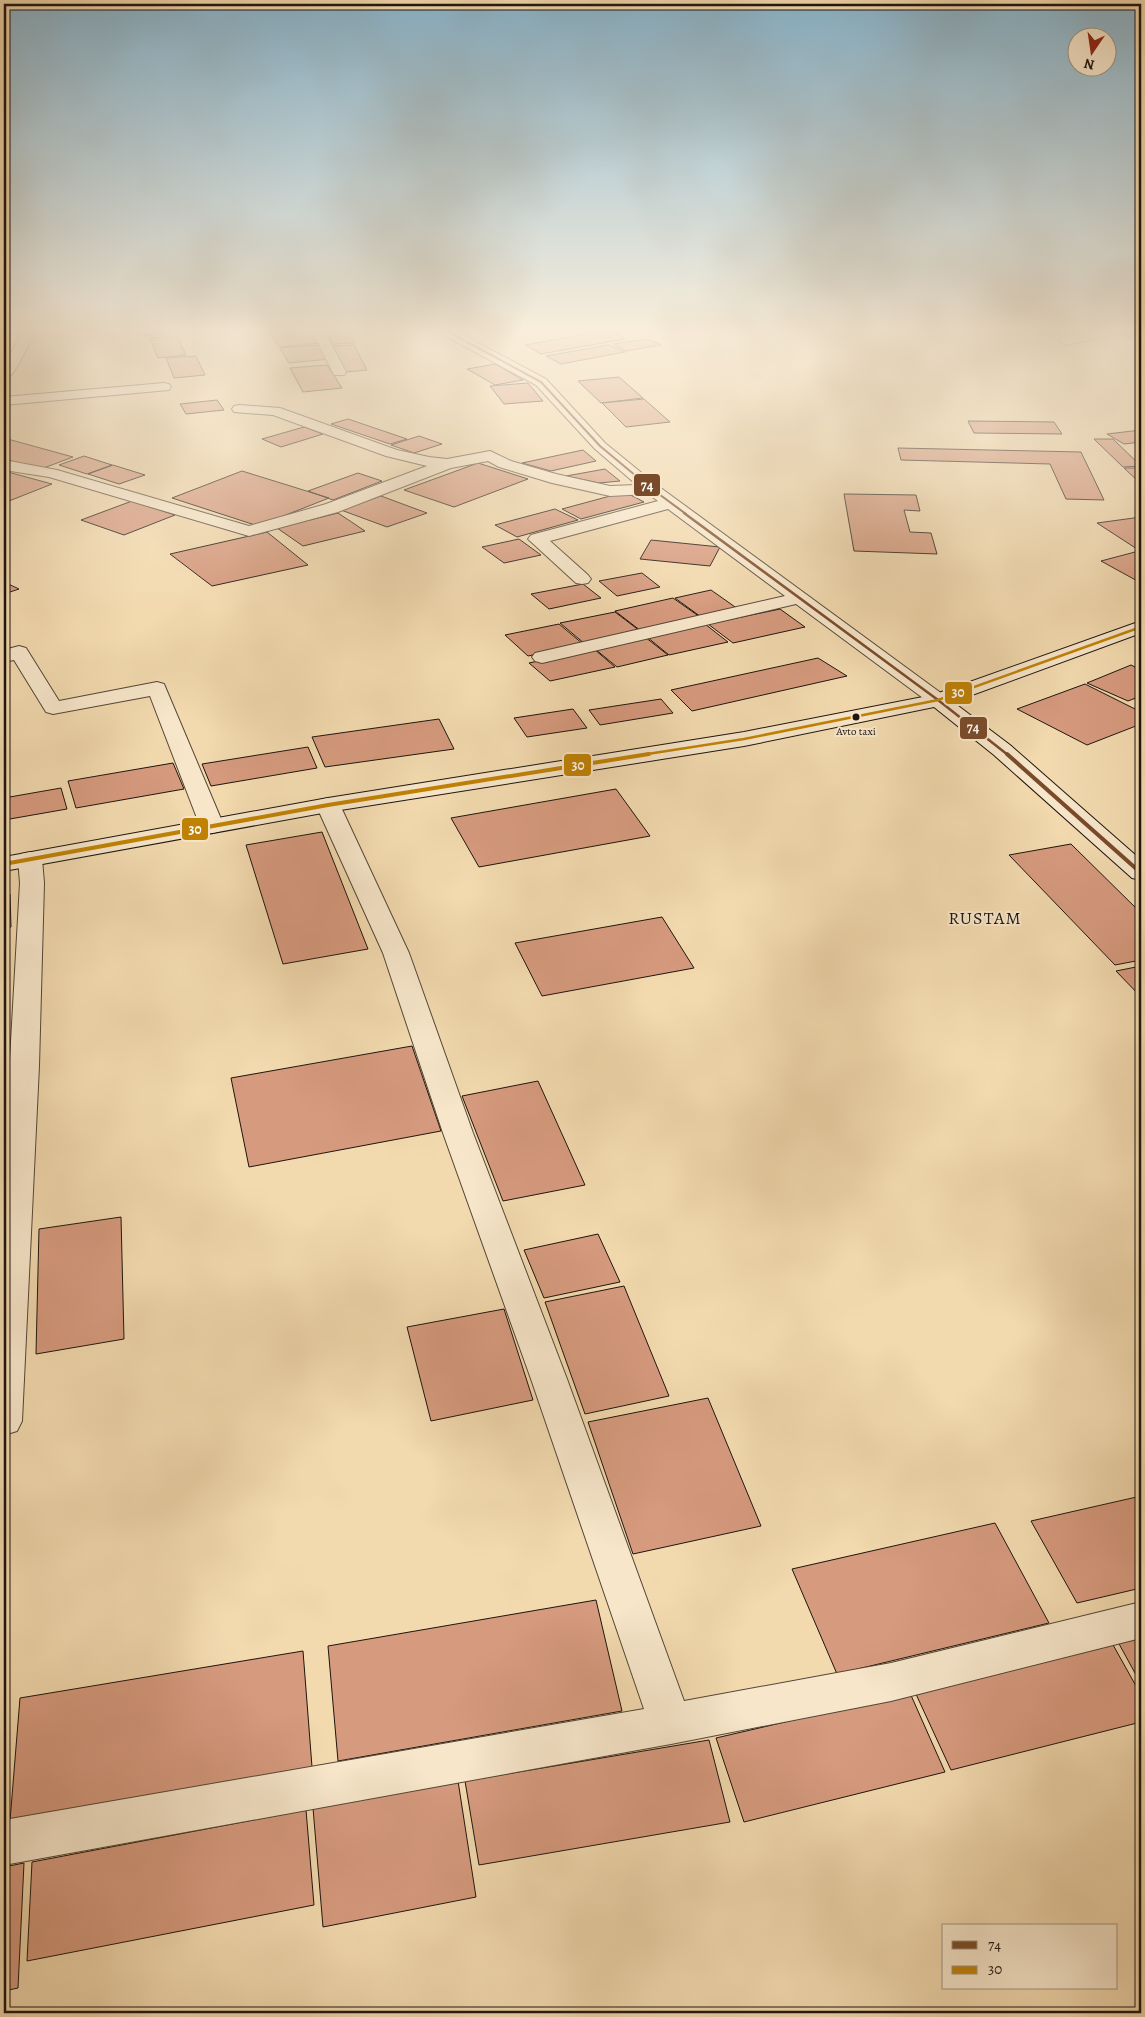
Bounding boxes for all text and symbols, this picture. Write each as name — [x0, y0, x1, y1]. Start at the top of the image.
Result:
north arrow — [1068, 28, 1118, 78]
text: N — [1082, 54, 1096, 75]
line badge: 74 — [633, 473, 661, 497]
text: 74 — [641, 476, 654, 495]
line badge: 30 — [944, 681, 973, 705]
text: 30 — [951, 683, 965, 702]
marker: Avto taxi — [851, 712, 861, 722]
line badge: 74 — [959, 716, 988, 740]
text: 74 — [967, 718, 980, 737]
place label: Avto taxi — [835, 724, 876, 739]
line badge: 30 — [563, 753, 592, 777]
text: 30 — [571, 756, 585, 775]
line badge: 30 — [181, 817, 209, 841]
text: 30 — [188, 820, 202, 839]
district label: RUSTAM — [948, 906, 1022, 930]
legend — [942, 1924, 1118, 1990]
text: 74 — [988, 1935, 1001, 1955]
text: 30 — [988, 1959, 1002, 1979]

